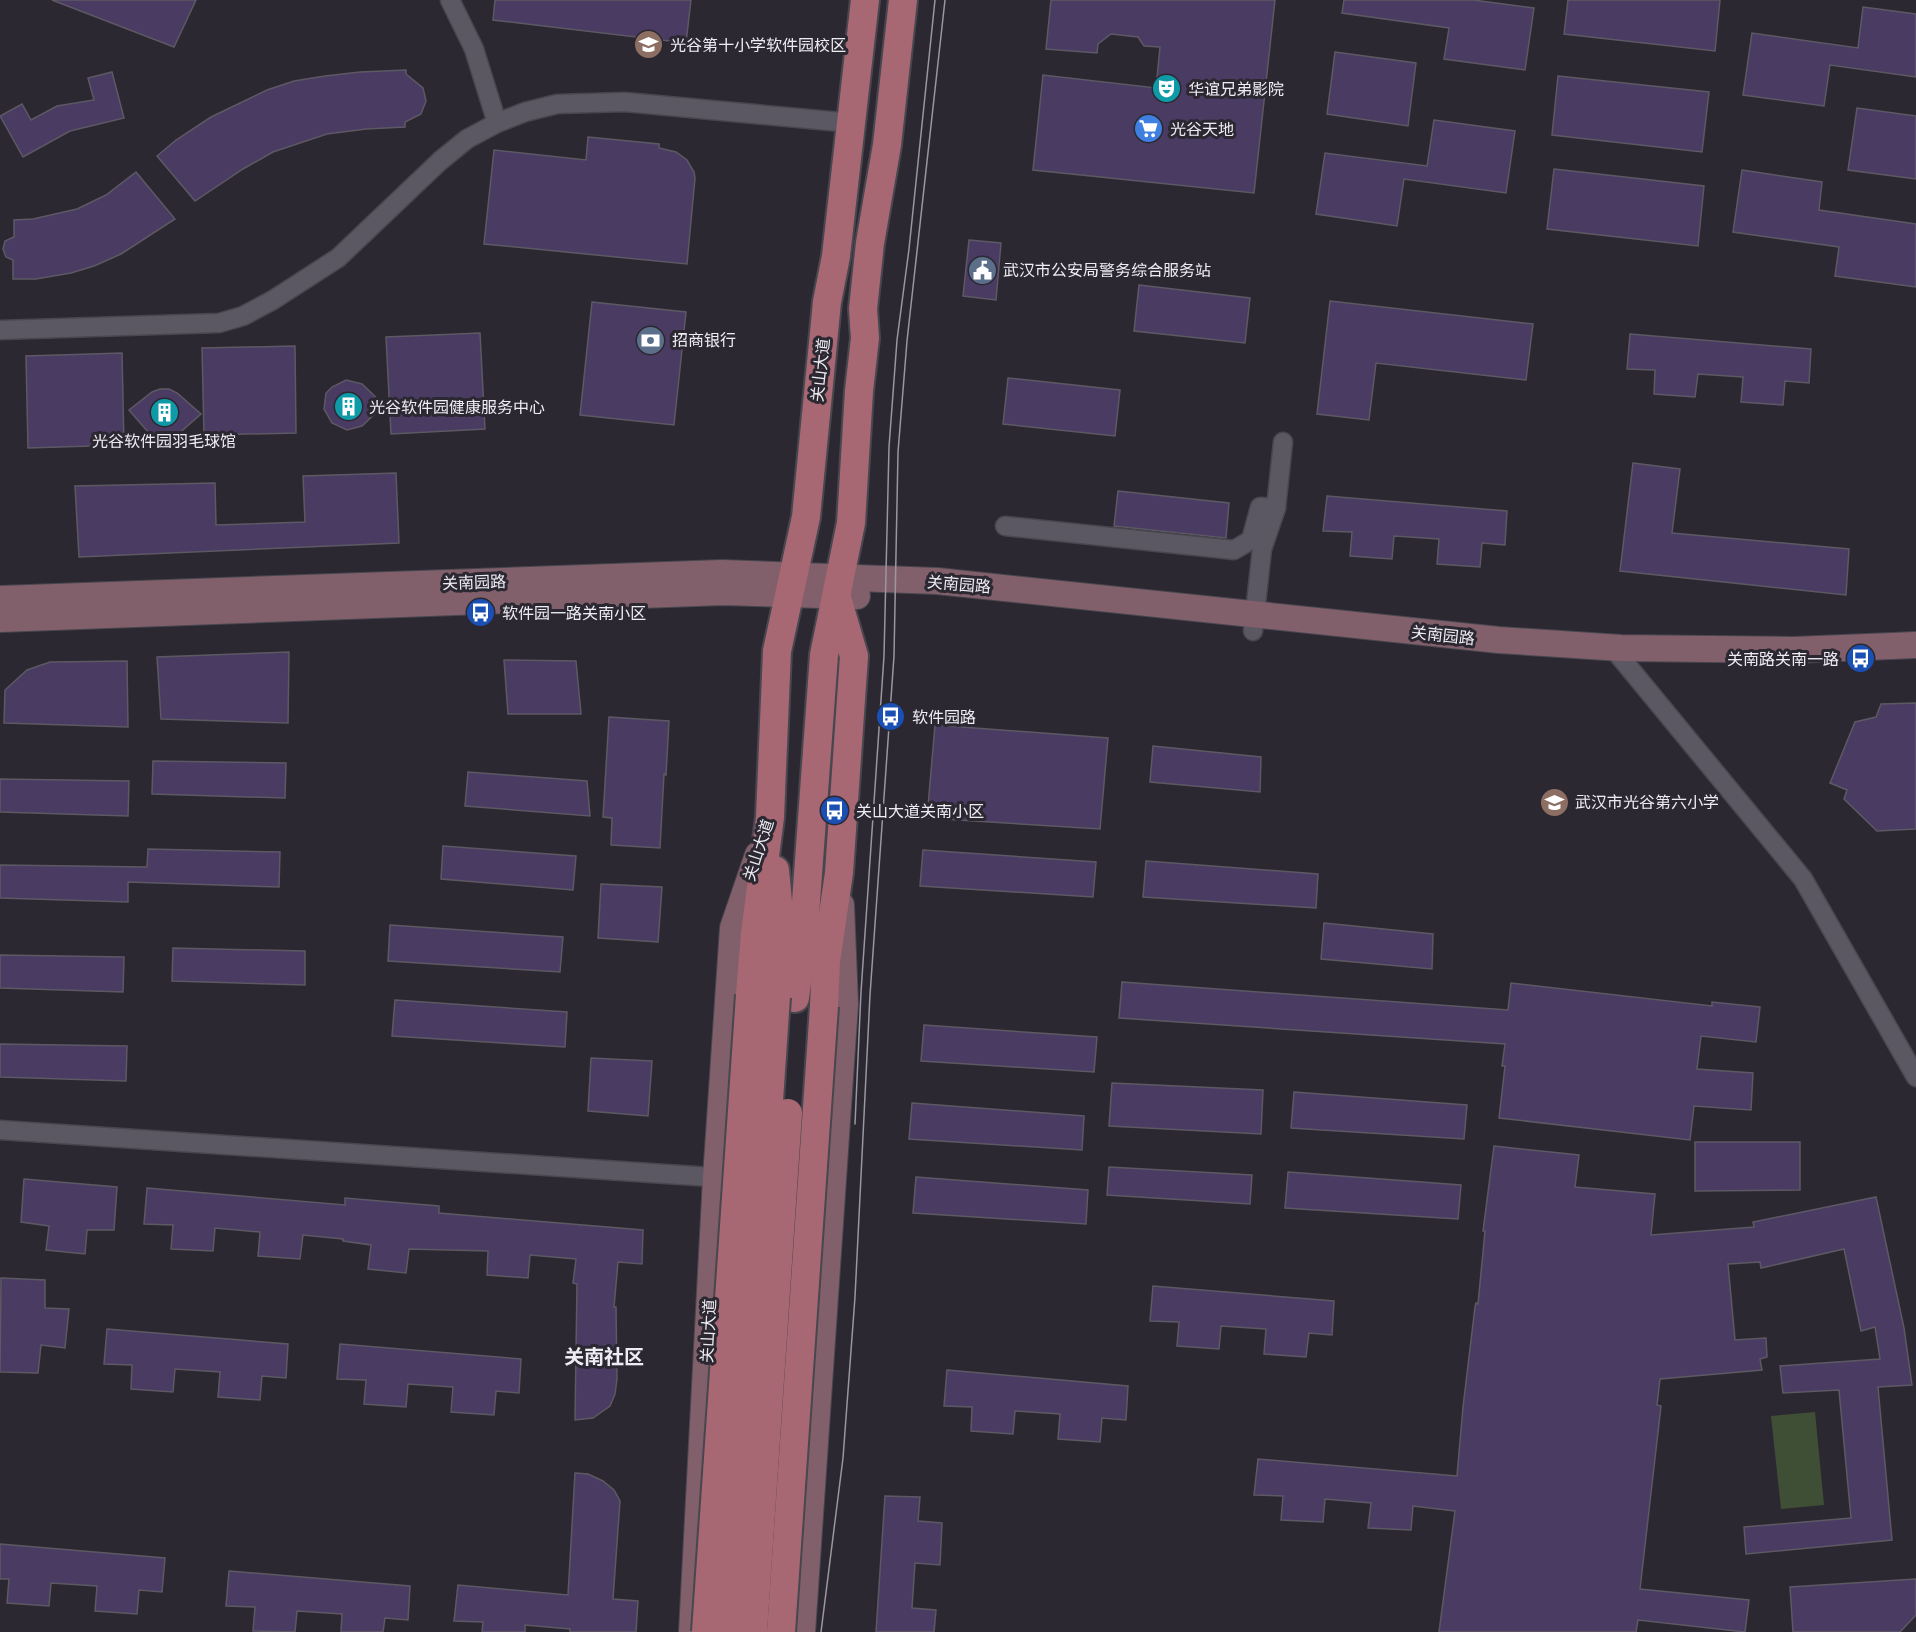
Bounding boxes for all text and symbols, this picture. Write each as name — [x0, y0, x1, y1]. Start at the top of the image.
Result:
school or university icon: 光谷第十小学软件园校区 — [633, 29, 665, 61]
place label: 光谷第十小学软件园校区 — [670, 37, 846, 57]
theatre icon: 华谊兄弟影院 — [1151, 73, 1183, 105]
place label: 华谊兄弟影院 — [1188, 81, 1284, 101]
supermarket icon: 光谷天地 — [1133, 113, 1165, 145]
place label: 光谷天地 — [1170, 121, 1234, 141]
public building icon: 武汉市公安局警务综合服务站 — [966, 254, 998, 286]
place label: 武汉市公安局警务综合服务站 — [1003, 262, 1211, 282]
bank icon: 招商银行 — [635, 324, 667, 356]
place label: 招商银行 — [672, 332, 736, 352]
street label: 关山大道 — [809, 337, 835, 403]
building icon: 光谷软件园健康服务中心 — [332, 391, 364, 423]
building icon: 光谷软件园羽毛球馆 — [148, 397, 180, 429]
place label: 光谷软件园健康服务中心 — [369, 399, 545, 419]
place label: 光谷软件园羽毛球馆 — [92, 433, 236, 453]
street label: 关南园路 — [442, 573, 506, 595]
street label: 关南园路 — [926, 573, 992, 599]
bus stop icon: 软件园一路关南小区 — [465, 597, 497, 629]
place label: 软件园一路关南小区 — [502, 605, 646, 625]
street label: 关南园路 — [1410, 624, 1476, 650]
bus stop icon: 关南路关南一路 — [1844, 643, 1876, 675]
place label: 关南路关南一路 — [1727, 651, 1839, 671]
bus stop icon: 软件园路 — [875, 701, 907, 733]
place label: 软件园路 — [912, 709, 976, 729]
school or university icon: 武汉市光谷第六小学 — [1538, 786, 1570, 818]
place label: 武汉市光谷第六小学 — [1575, 794, 1719, 814]
bus stop icon: 关山大道关南小区 — [819, 795, 851, 827]
place label: 关山大道关南小区 — [856, 803, 984, 823]
street label: 关山大道 — [741, 817, 779, 884]
street label: 关山大道 — [698, 1299, 722, 1364]
district label: 关南社区 — [564, 1346, 644, 1372]

